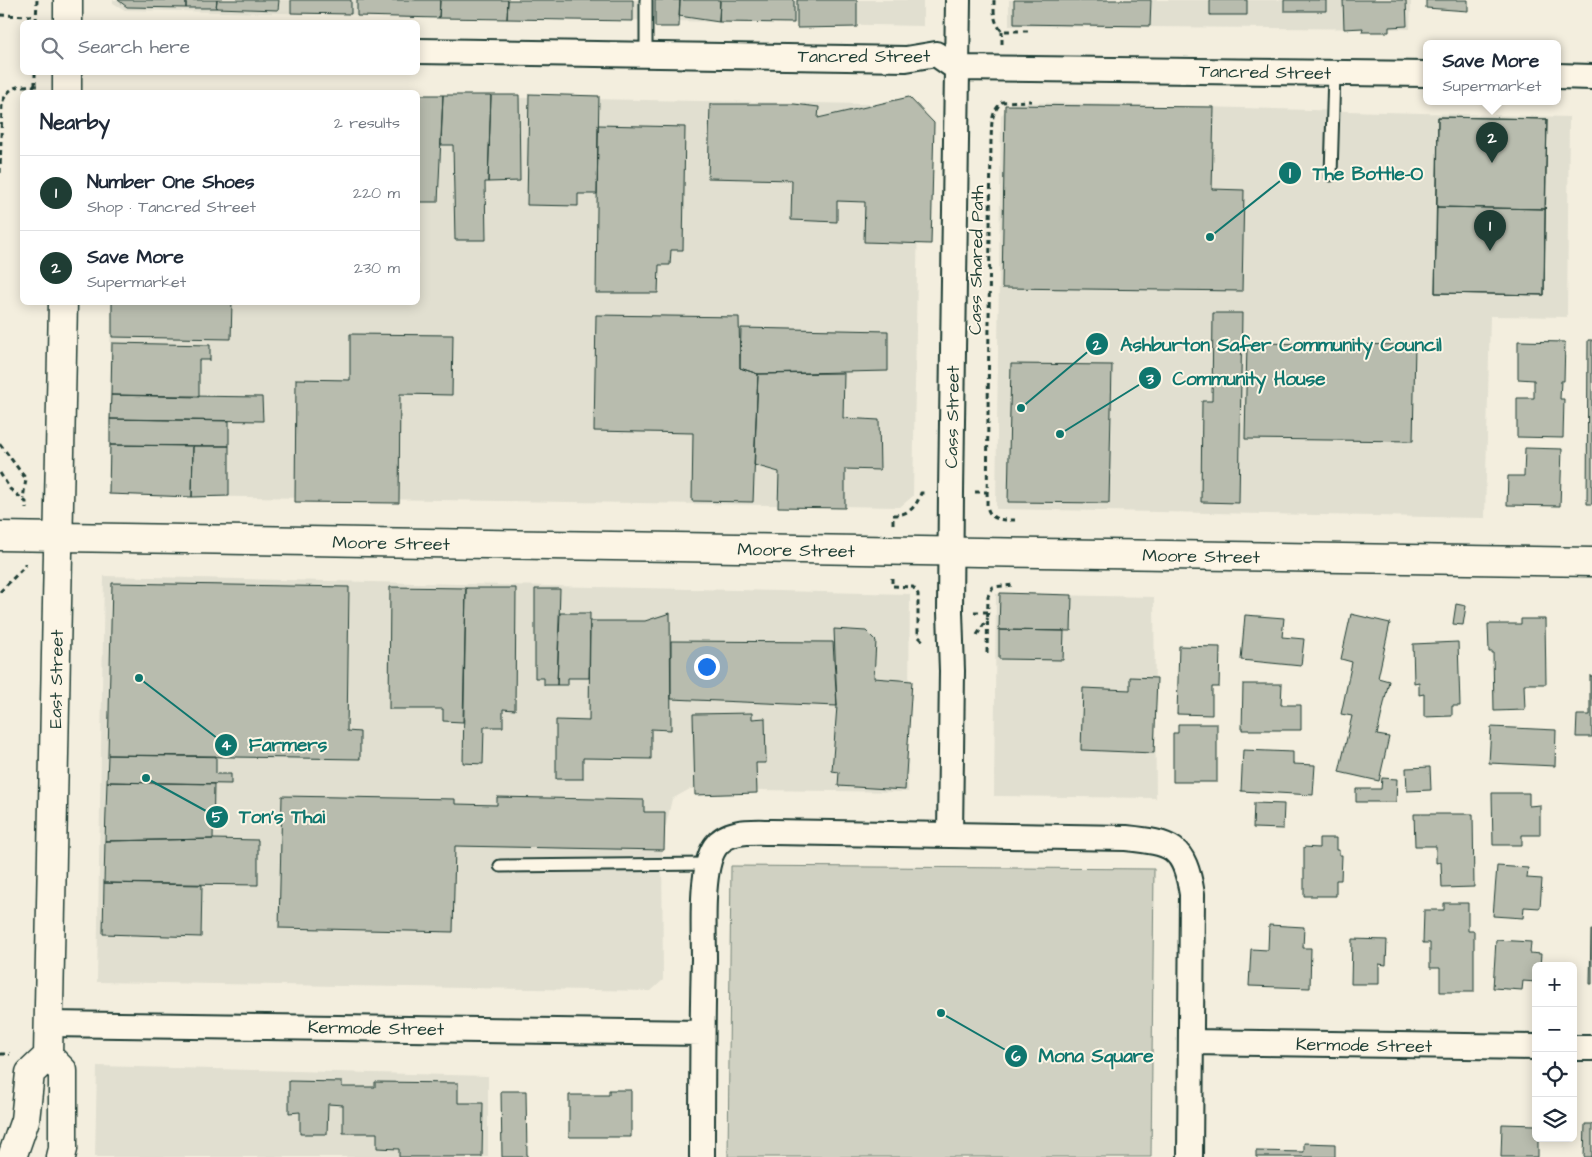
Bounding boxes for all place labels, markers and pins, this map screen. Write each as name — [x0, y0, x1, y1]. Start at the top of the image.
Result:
pin: 2 — [1476, 122, 1508, 163]
callout: The Bottle-O — [1277, 156, 1433, 190]
pin: 1 — [1474, 210, 1506, 251]
callout: Ashburton Safer Community Council — [1085, 327, 1451, 361]
callout: Community House — [1137, 361, 1335, 395]
callout: Farmers — [213, 728, 337, 762]
callout: Ton's Thai — [204, 800, 335, 834]
callout: Mona Square — [1003, 1039, 1164, 1073]

